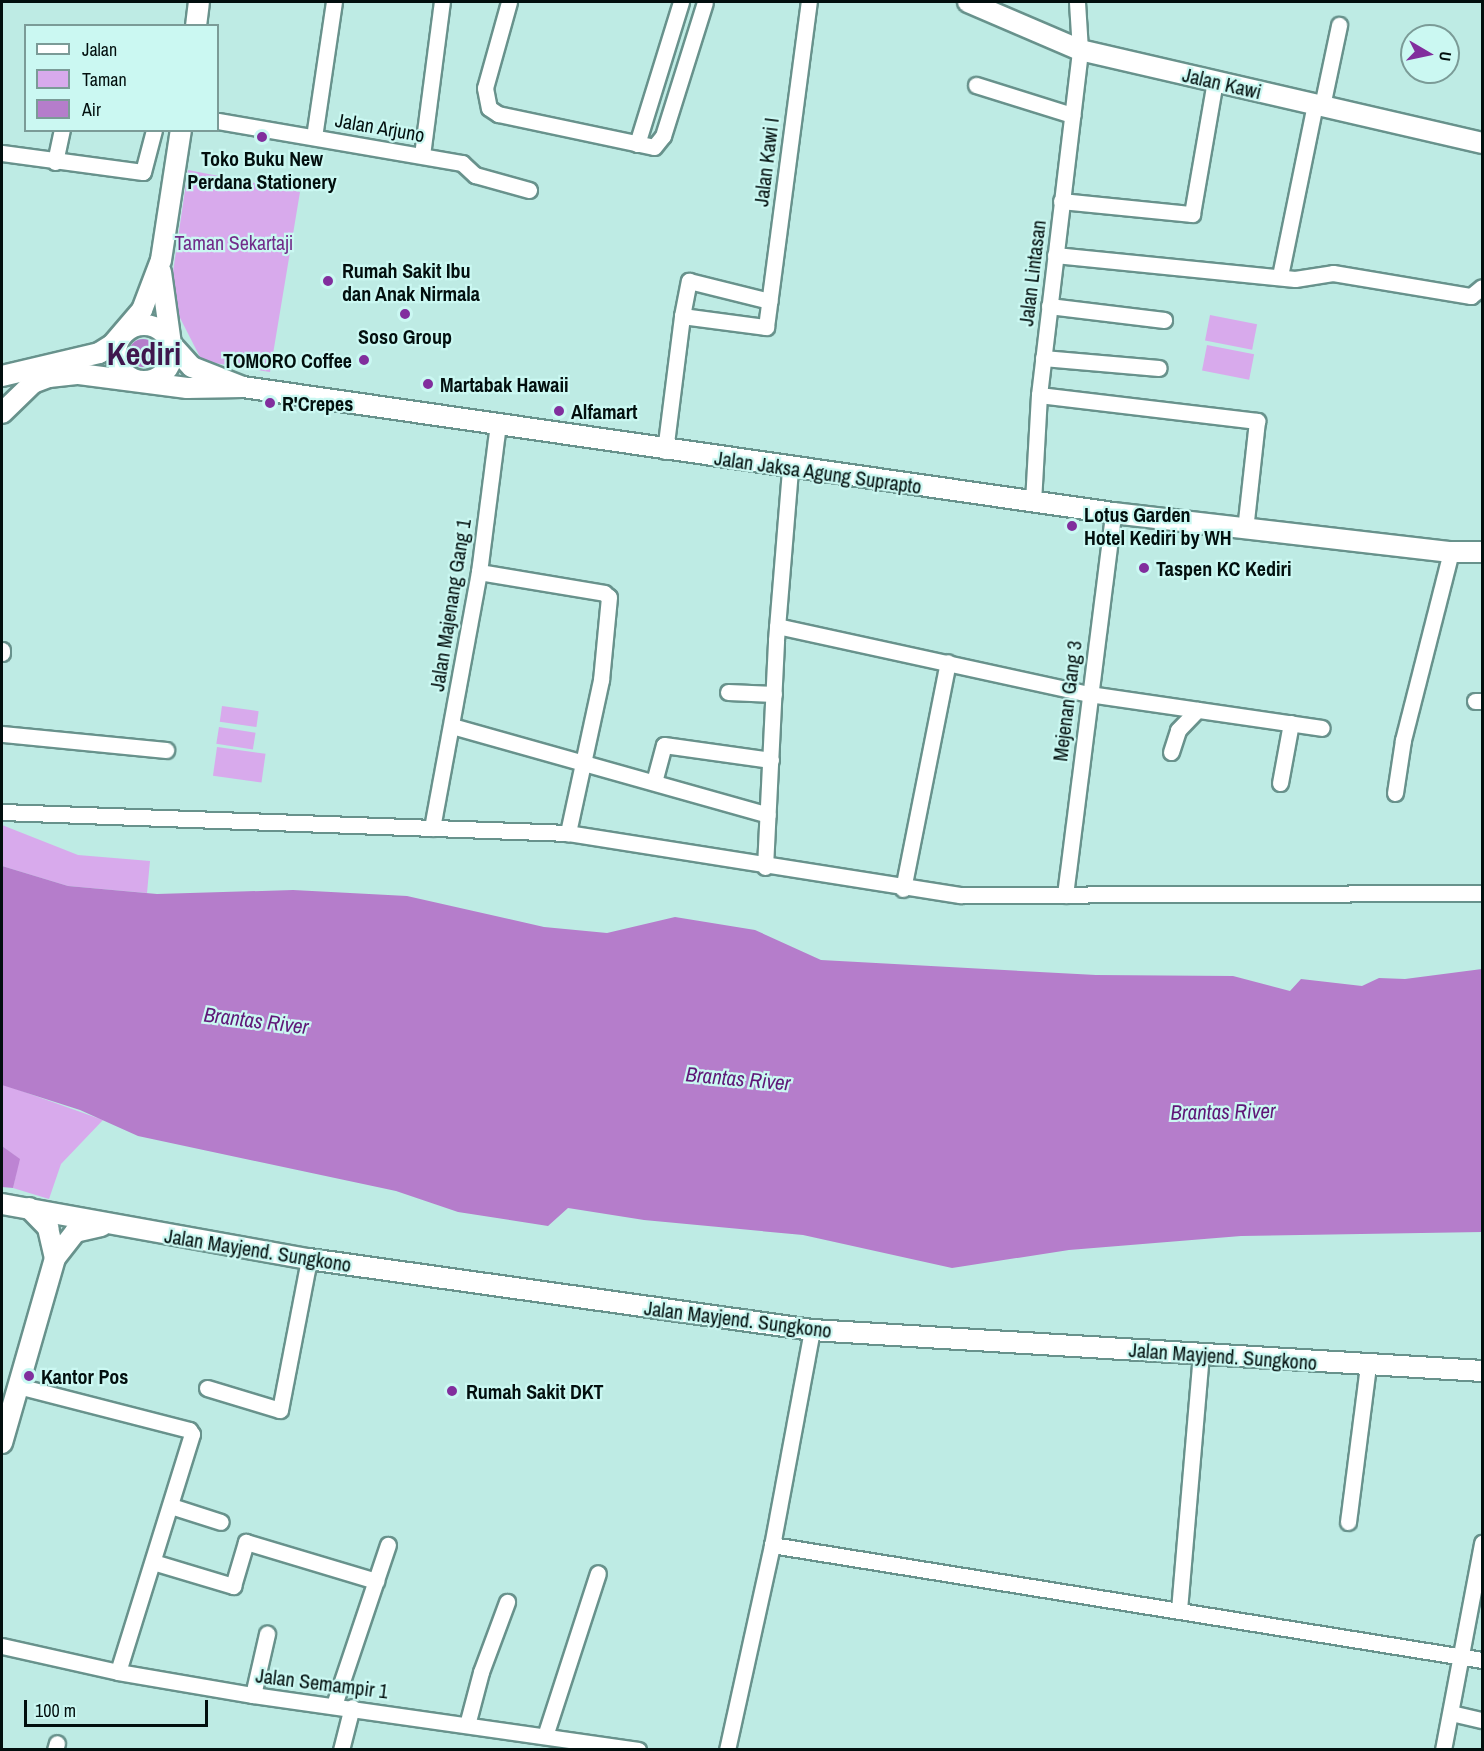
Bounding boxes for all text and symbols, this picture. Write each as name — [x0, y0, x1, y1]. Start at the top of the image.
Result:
legend — [24, 24, 219, 132]
north arrow — [1400, 24, 1460, 84]
text: Jalan — [82, 37, 117, 62]
text: U — [1434, 50, 1457, 63]
street label: Jalan Kawi — [1180, 62, 1264, 104]
text: Taman — [82, 67, 127, 92]
text: Air — [82, 97, 101, 122]
street label: Jalan Arjuno — [333, 107, 427, 147]
street label: Jalan Kawi I — [749, 116, 783, 208]
marker: Toko Buku New Perdana Stationery — [255, 130, 269, 144]
place label: Toko Buku New Perdana Stationery — [187, 146, 337, 193]
street label: Jalan Lintasan — [1014, 219, 1050, 327]
park label: Taman Sekartaji — [175, 230, 293, 254]
place label: Rumah Sakit Ibu dan Anak Nirmala — [342, 258, 481, 305]
marker: Rumah Sakit Ibu dan Anak Nirmala — [319, 272, 337, 290]
marker: Soso Group — [398, 307, 412, 321]
place label: Soso Group — [358, 324, 452, 348]
district label: Kediri — [107, 335, 181, 373]
place label: TOMORO Coffee — [223, 348, 352, 372]
marker: TOMORO Coffee — [357, 353, 371, 367]
place label: Martabak Hawaii — [440, 372, 569, 396]
marker: Martabak Hawaii — [421, 377, 435, 391]
place label: R'Crepes — [282, 391, 353, 415]
marker: R'Crepes — [263, 396, 277, 410]
place label: Alfamart — [571, 399, 638, 423]
marker: Alfamart — [552, 404, 566, 418]
street label: Jalan Jaksa Agung Suprapto — [713, 446, 923, 498]
place label: Lotus Garden Hotel Kediri by WH — [1084, 502, 1232, 549]
street label: Jalan Majenang Gang 1 — [425, 517, 475, 693]
marker: Lotus Garden Hotel Kediri by WH — [1065, 519, 1079, 533]
place label: Taspen KC Kediri — [1156, 556, 1291, 580]
marker: Taspen KC Kediri — [1137, 561, 1151, 575]
street label: Mejenan Gang 3 — [1048, 639, 1086, 763]
water label: Brantas River — [202, 1002, 310, 1040]
water label: Brantas River — [684, 1062, 792, 1096]
water label: Brantas River — [1170, 1098, 1276, 1126]
street label: Jalan Mayjend. Sungkono — [163, 1223, 353, 1277]
street label: Jalan Mayjend. Sungkono — [643, 1296, 833, 1342]
street label: Jalan Mayjend. Sungkono — [1128, 1337, 1318, 1375]
place label: Kantor Pos — [41, 1364, 128, 1388]
marker: Kantor Pos — [22, 1369, 36, 1383]
place label: Rumah Sakit DKT — [466, 1379, 604, 1403]
marker: Rumah Sakit DKT — [443, 1382, 461, 1400]
street label: Jalan Semampir 1 — [254, 1663, 390, 1703]
scale bar — [27, 1688, 212, 1726]
text: 100 m — [35, 1698, 76, 1723]

